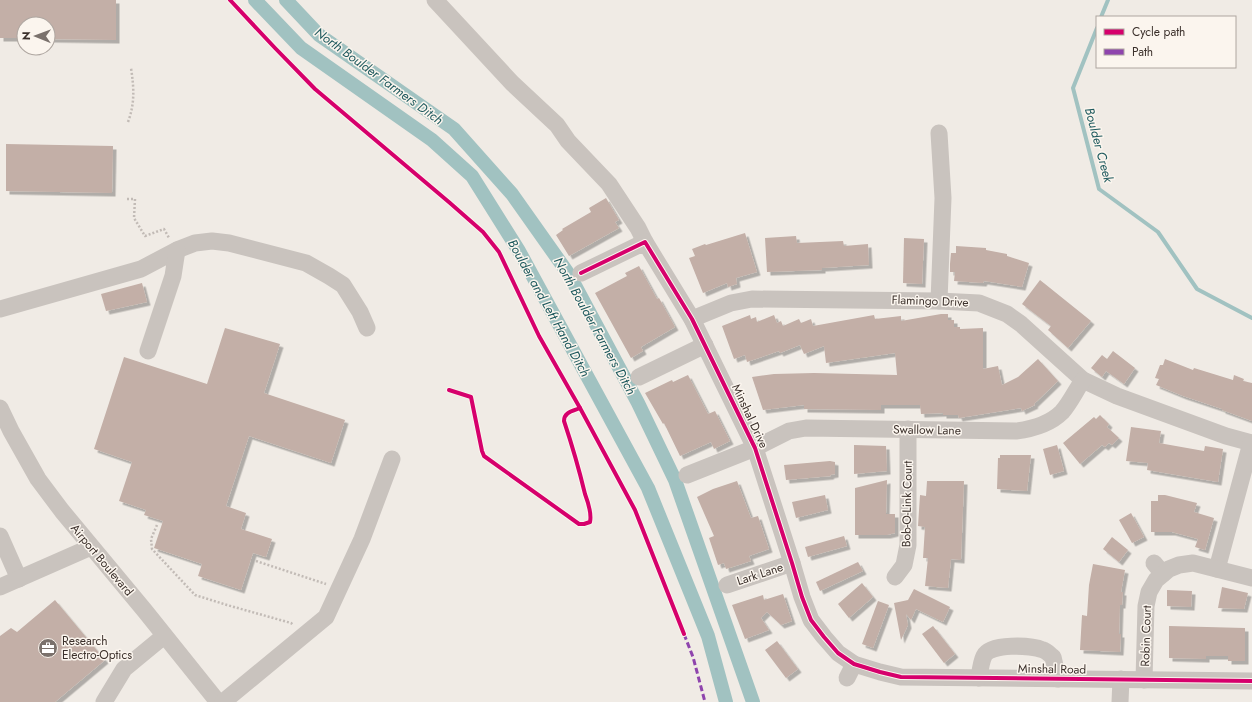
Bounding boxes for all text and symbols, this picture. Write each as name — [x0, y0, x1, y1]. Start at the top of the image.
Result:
north arrow — [16, 16, 56, 56]
legend — [1096, 16, 1236, 68]
water label: North Boulder Farmers Ditch — [311, 23, 447, 129]
text: Cycle path — [1132, 23, 1185, 41]
text: N — [18, 31, 34, 40]
text: Path — [1132, 43, 1153, 61]
water label: Boulder Creek — [1080, 105, 1118, 185]
water label: Boulder and Left Hand Ditch — [503, 236, 595, 380]
water label: North Boulder Farmers Ditch — [549, 254, 641, 399]
street label: Flamingo Drive — [891, 291, 969, 311]
street label: Minshal Drive — [727, 381, 773, 451]
street label: Swallow Lane — [893, 420, 961, 440]
street label: Bob-O-Link Court — [897, 461, 917, 547]
street label: Airport Boulevard — [66, 520, 138, 600]
street label: Lark Lane — [734, 558, 786, 590]
street label: Robin Court — [1136, 605, 1156, 667]
place label: Research Electro-Optics — [62, 632, 132, 664]
office icon: Research Electro-Optics — [37, 637, 59, 659]
street label: Minshal Road — [1018, 659, 1086, 679]

